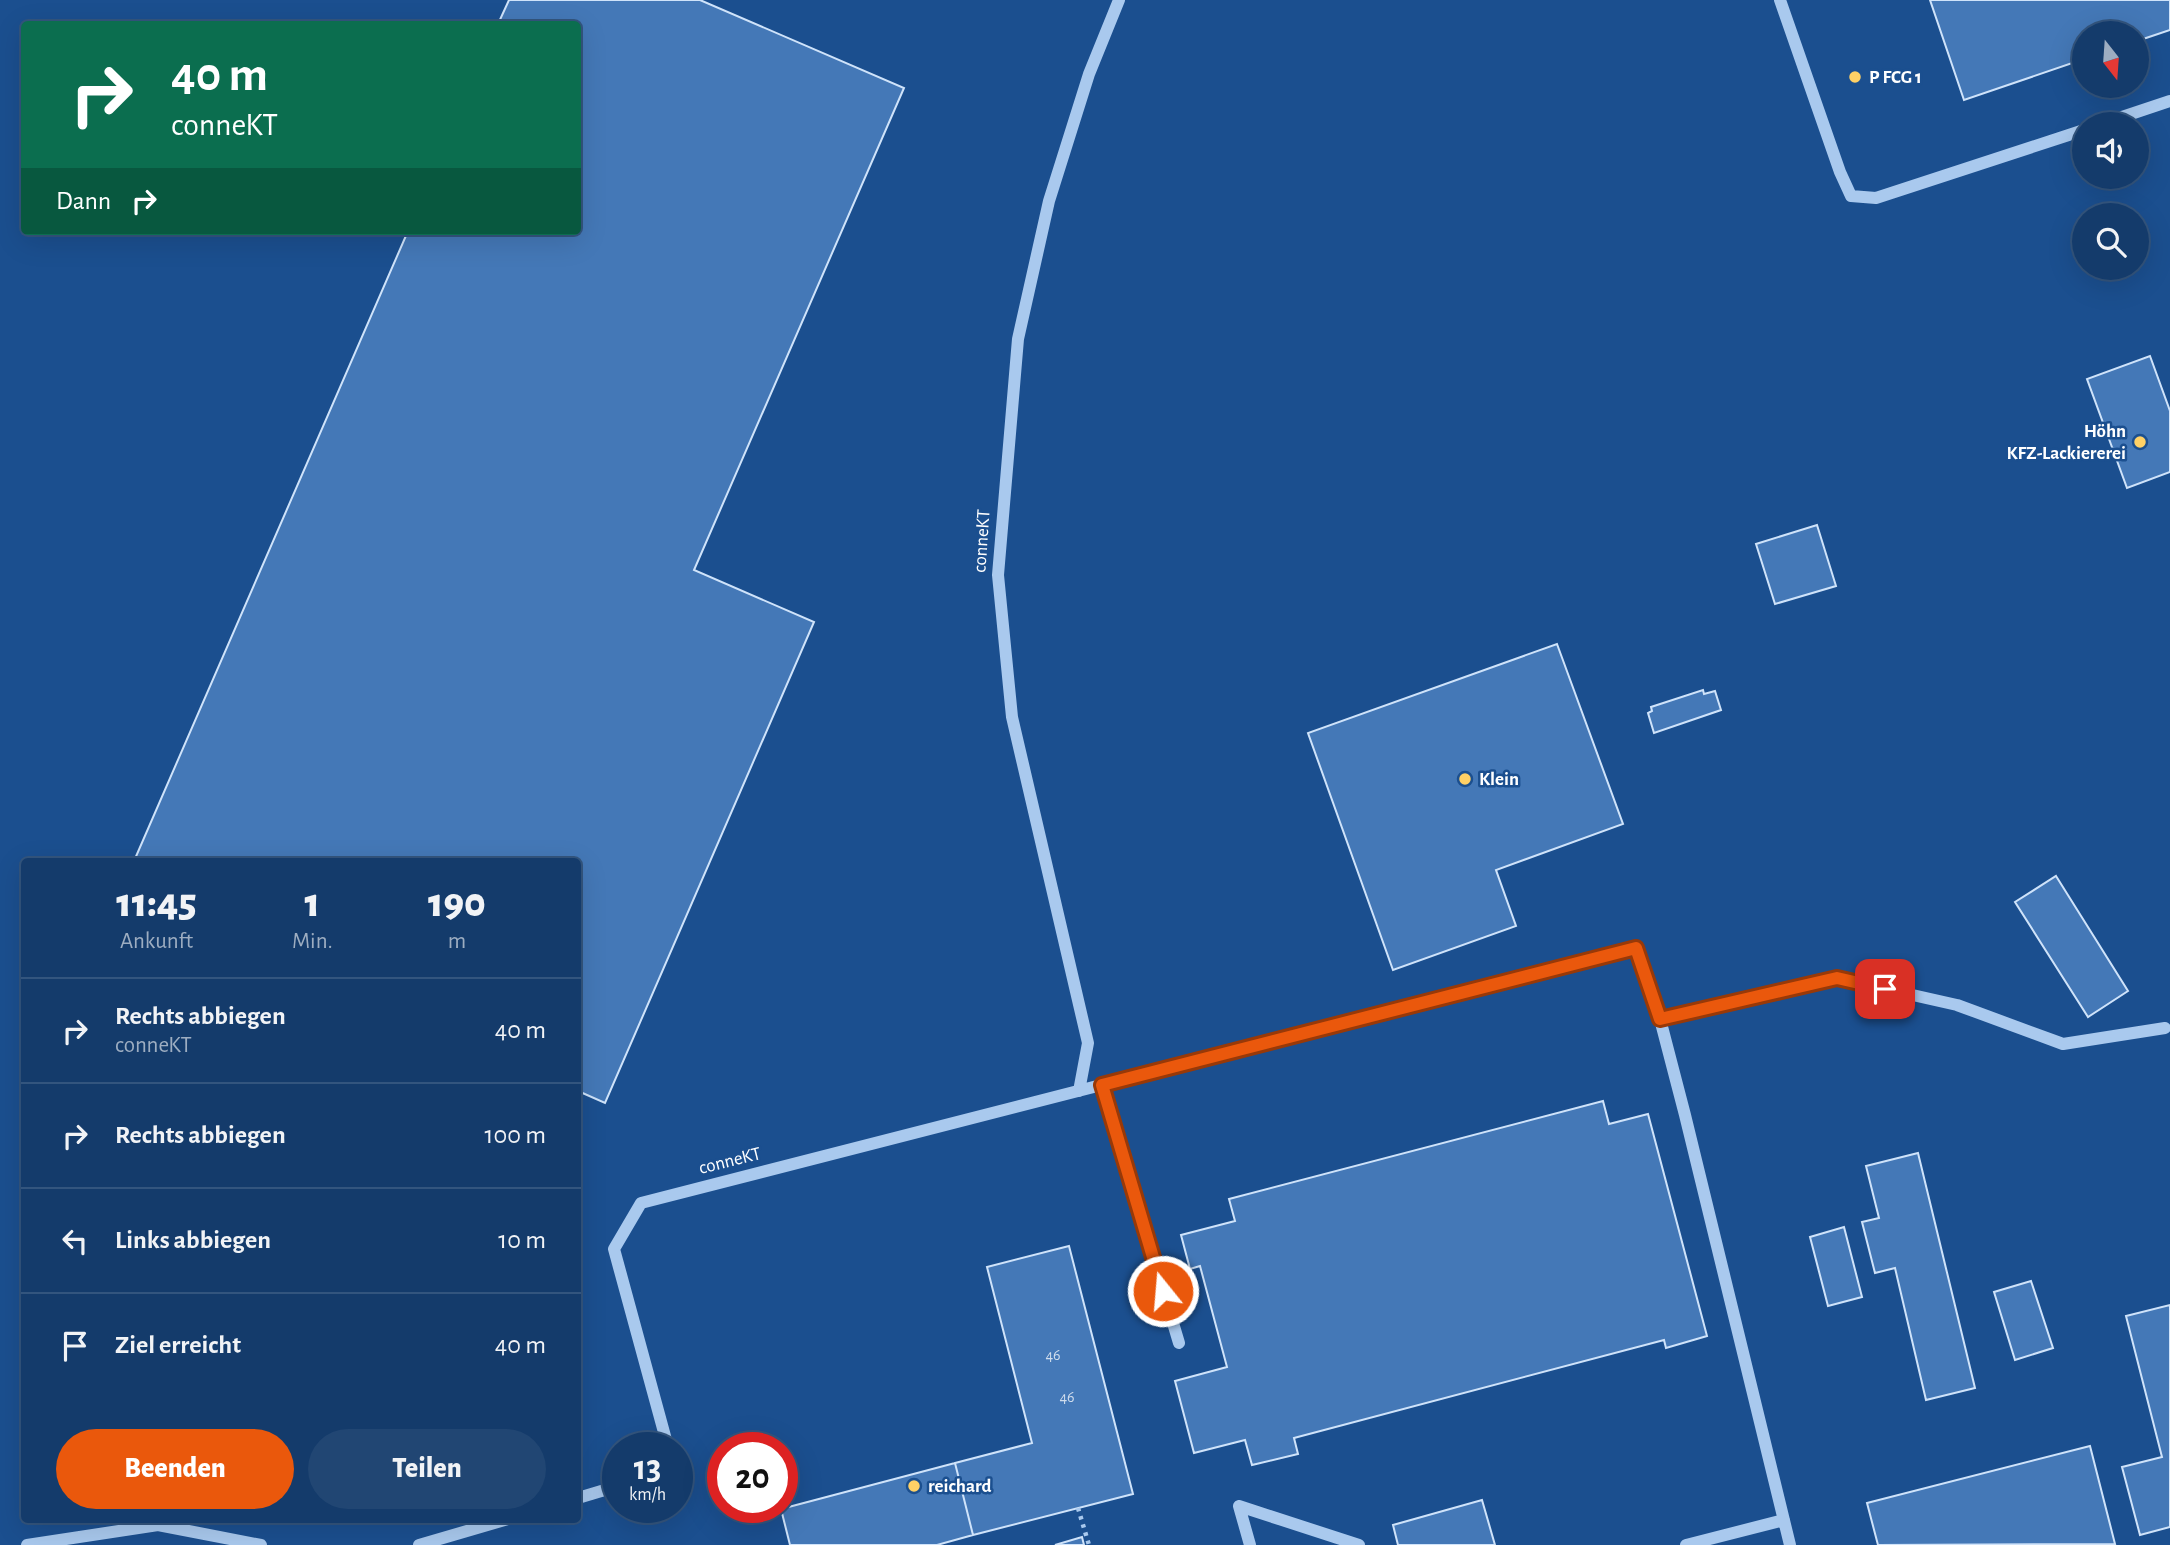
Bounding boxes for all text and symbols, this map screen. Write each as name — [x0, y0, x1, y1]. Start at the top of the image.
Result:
north arrow — [2072, 21, 2149, 98]
map controls — [2072, 21, 2149, 280]
icon: right — [56, 49, 147, 140]
text: 40 m — [171, 51, 268, 100]
place label: P FCG 1 — [1869, 68, 1922, 87]
marker: P FCG 1 — [1847, 69, 1863, 85]
text: conneKT — [171, 109, 278, 141]
button: sound — [2072, 112, 2149, 189]
icon: right — [125, 182, 163, 220]
text: Dann — [56, 188, 111, 214]
button: search — [2072, 203, 2149, 280]
place label: Höhn KFZ-Lackiererei — [2006, 422, 2126, 463]
marker: Höhn KFZ-Lackiererei — [2132, 434, 2148, 450]
street label: conneKT — [970, 509, 994, 573]
place label: Klein — [1479, 770, 1519, 789]
marker: Klein — [1457, 771, 1473, 787]
text: 11:45 — [116, 882, 197, 924]
text: 1 — [305, 882, 320, 924]
text: 190 — [428, 882, 486, 924]
text: Ankunft — [120, 930, 193, 953]
text: Min. — [292, 930, 333, 953]
text: m — [448, 930, 466, 953]
pin — [1855, 959, 1915, 1019]
icon: arrive — [1866, 970, 1904, 1008]
text: Rechts abbiegen — [115, 1003, 286, 1029]
icon: right — [56, 1012, 94, 1050]
text: 40 m — [495, 1017, 546, 1043]
text: conneKT — [115, 1034, 192, 1057]
icon: right — [56, 1117, 94, 1155]
text: Rechts abbiegen — [115, 1122, 286, 1148]
text: 100 m — [485, 1122, 546, 1148]
street label: conneKT — [697, 1144, 763, 1178]
icon: left — [56, 1222, 94, 1260]
text: Links abbiegen — [115, 1227, 271, 1253]
text: 10 m — [498, 1227, 546, 1253]
position arrow — [1126, 1254, 1200, 1328]
icon: arrive — [56, 1327, 94, 1365]
text: Ziel erreicht — [115, 1332, 241, 1358]
text: 40 m — [495, 1332, 546, 1358]
house number: 46 — [1045, 1347, 1061, 1363]
house number: 46 — [1059, 1389, 1075, 1405]
button: Beenden — [56, 1429, 294, 1509]
button: Teilen — [308, 1429, 546, 1509]
speed limit sign: 20 — [707, 1432, 798, 1523]
text: 13 — [634, 1451, 661, 1486]
place label: reichard — [928, 1477, 992, 1496]
marker: reichard — [906, 1478, 922, 1494]
text: km/h — [629, 1486, 666, 1504]

